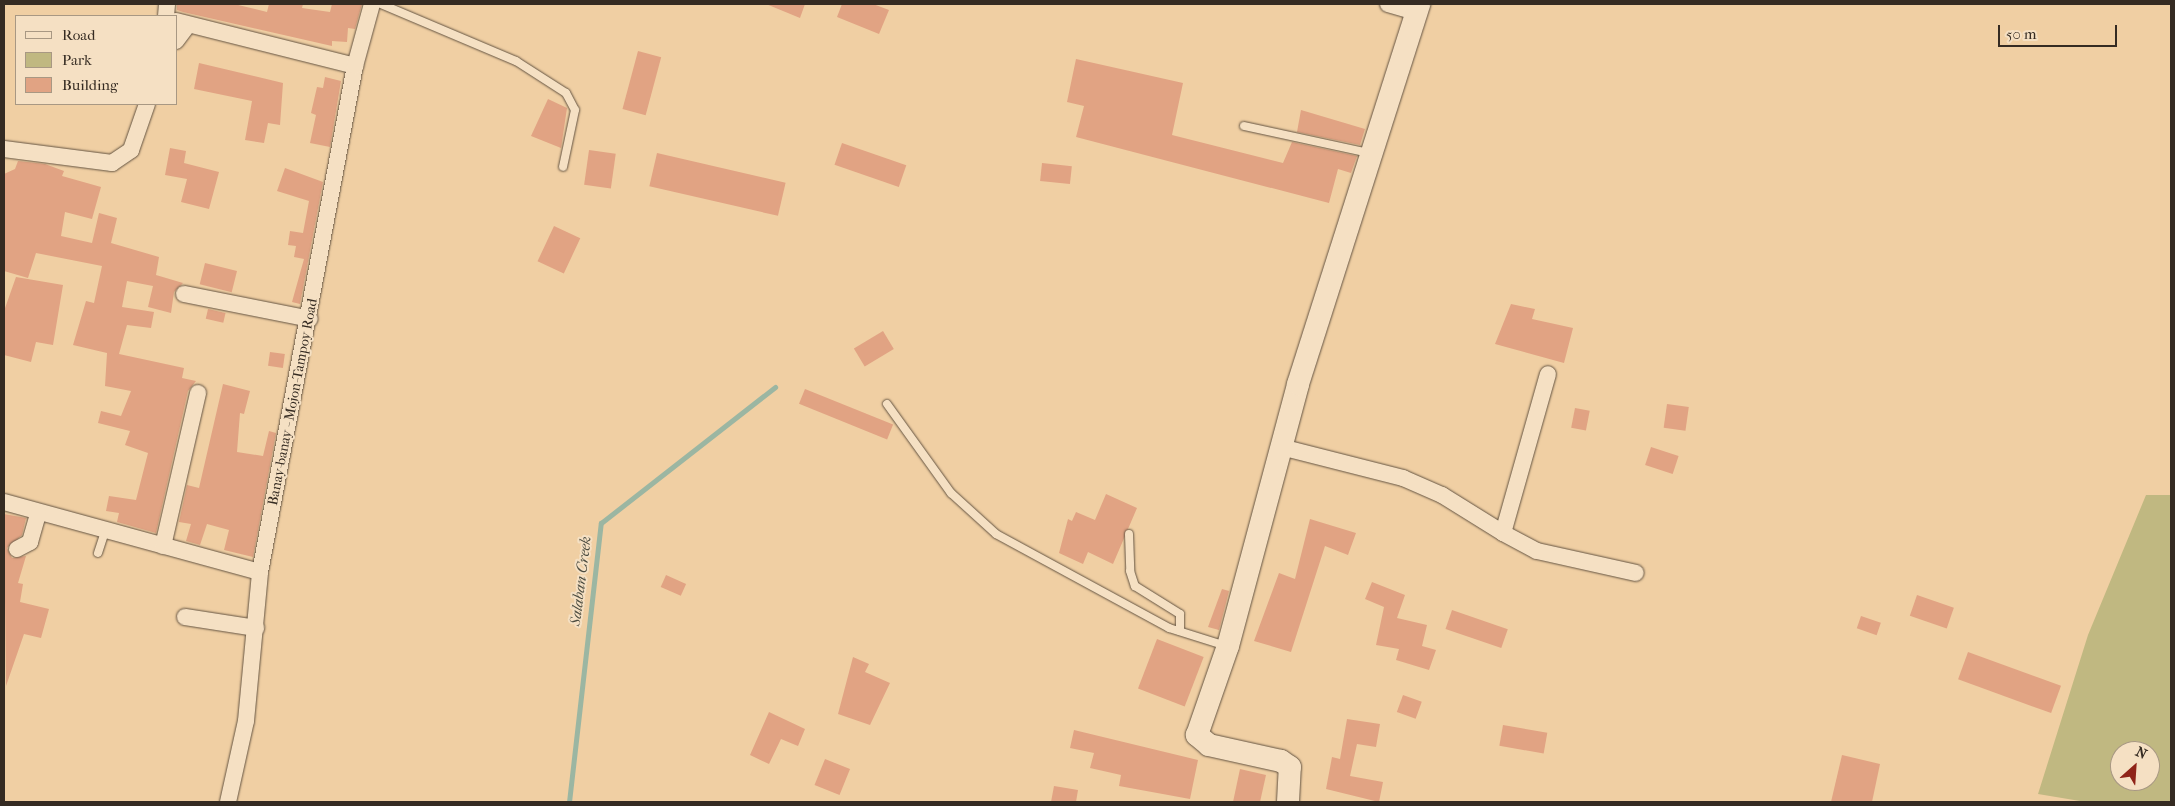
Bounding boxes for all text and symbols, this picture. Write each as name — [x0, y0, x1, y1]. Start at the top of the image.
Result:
legend — [15, 15, 178, 105]
scale bar — [2000, 15, 2119, 47]
text: 50 m — [2006, 25, 2036, 43]
text: Road — [62, 26, 95, 44]
text: Park — [62, 51, 92, 69]
text: Building — [62, 76, 118, 94]
street label: Banay-banay - Mojon-Tampoy Road — [265, 297, 321, 507]
water label: Salaban Creek — [567, 535, 595, 627]
north arrow — [2110, 741, 2160, 791]
text: N — [2133, 743, 2150, 763]

